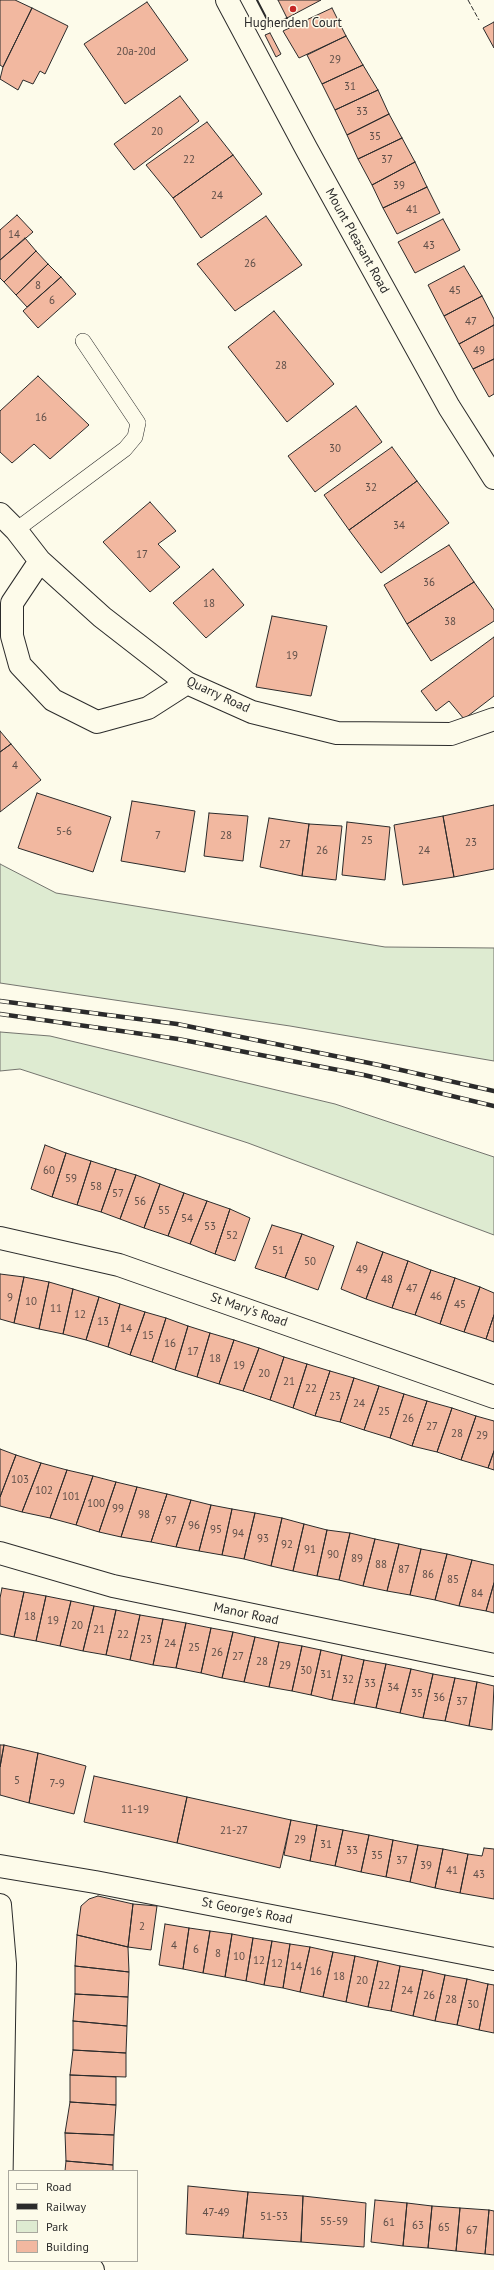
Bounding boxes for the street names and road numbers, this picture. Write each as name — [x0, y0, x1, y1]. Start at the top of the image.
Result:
street label: Mount Pleasant Road — [322, 186, 392, 296]
street label: Quarry Road — [184, 674, 252, 716]
street label: St Mary's Road — [208, 1290, 290, 1330]
street label: Manor Road — [212, 1599, 280, 1629]
street label: St George's Road — [200, 1895, 294, 1927]

